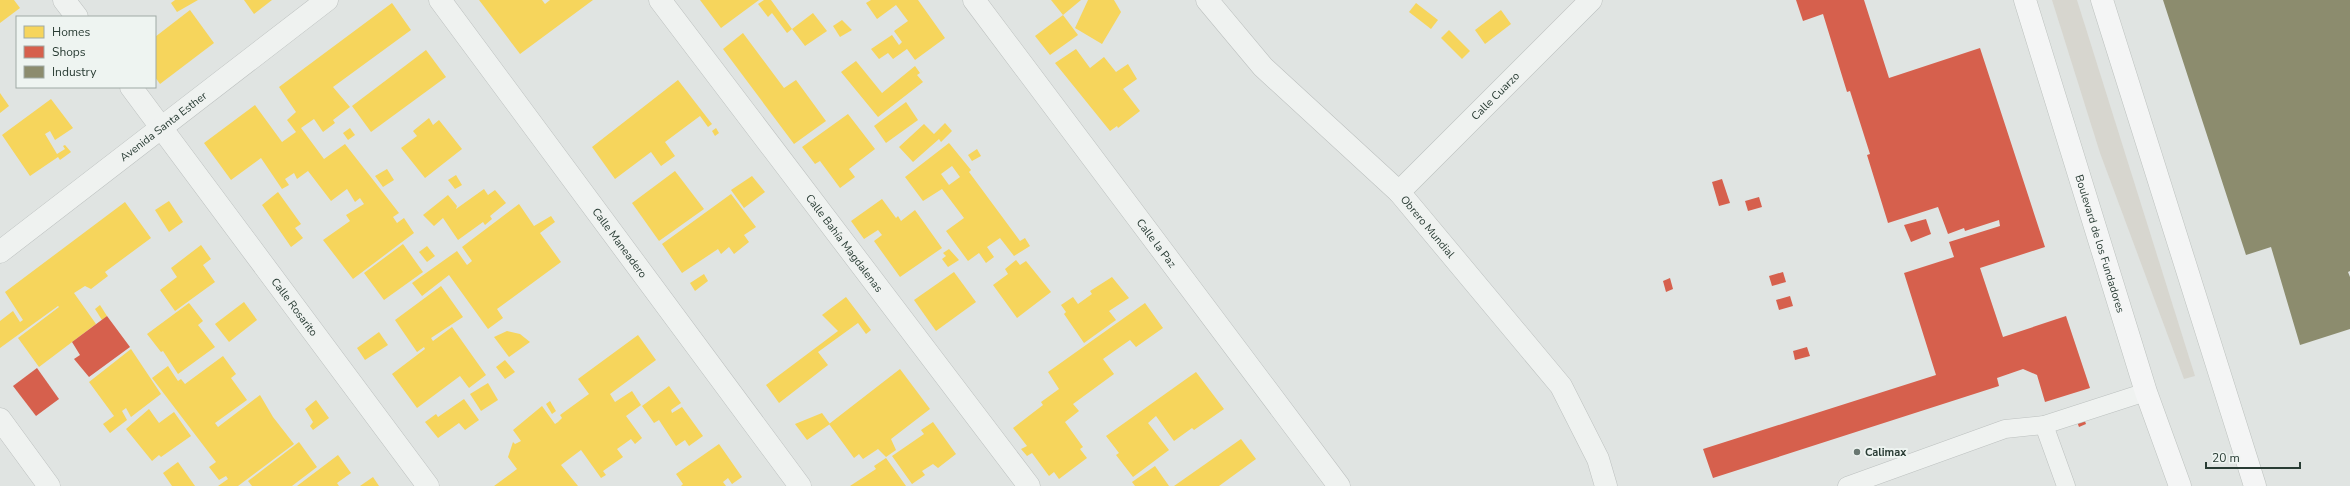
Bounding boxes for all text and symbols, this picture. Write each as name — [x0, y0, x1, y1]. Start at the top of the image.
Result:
legend — [16, 16, 156, 88]
text: Homes — [52, 24, 90, 40]
text: Shops — [52, 44, 86, 60]
text: Industry — [52, 64, 97, 80]
street label: Calle Cuarzo — [1468, 68, 1523, 123]
street label: Avenida Santa Esther — [117, 88, 210, 165]
street label: Boulevard de los Fundadores — [2072, 173, 2129, 315]
street label: Calle Bahía Magdalenas — [802, 191, 887, 295]
street label: Obrero Mundial — [1397, 192, 1459, 262]
street label: Calle Maneadero — [589, 205, 651, 281]
street label: Calle la Paz — [1133, 215, 1180, 271]
street label: Calle Rosarito — [268, 275, 321, 339]
scale bar — [2206, 444, 2300, 470]
place label: Calimax — [1865, 445, 1907, 460]
marker: Calimax — [1852, 447, 1862, 457]
text: 20 m — [2212, 450, 2240, 466]

